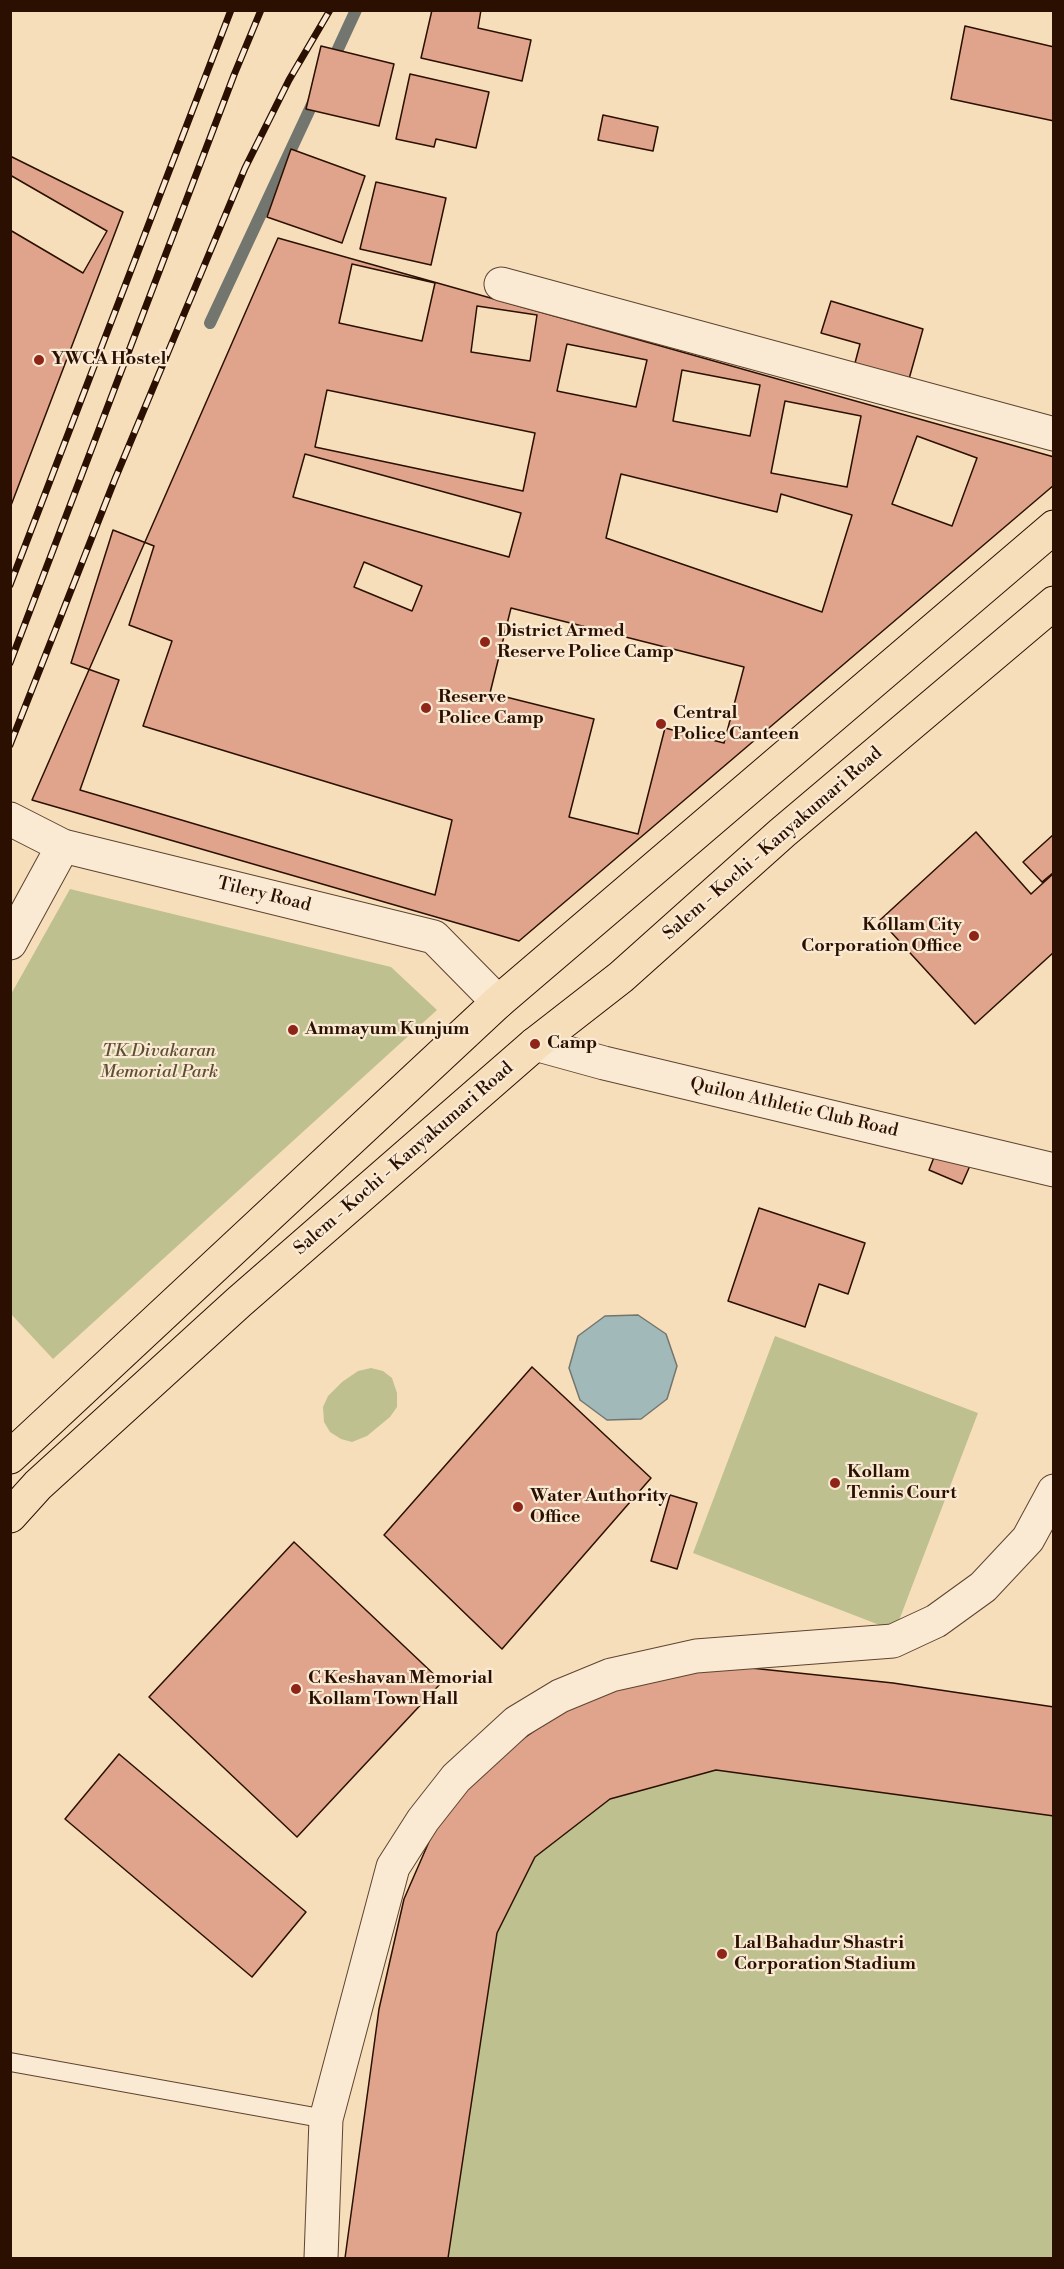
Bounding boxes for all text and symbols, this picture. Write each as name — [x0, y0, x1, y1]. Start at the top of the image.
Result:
place label: YWCA Hostel — [51, 349, 166, 371]
marker: YWCA Hostel — [32, 353, 46, 367]
place label: District Armed Reserve Police Camp — [497, 621, 674, 664]
marker: District Armed Reserve Police Camp — [478, 635, 492, 649]
place label: Reserve Police Camp — [438, 687, 544, 730]
marker: Reserve Police Camp — [419, 701, 433, 715]
place label: Central Police Canteen — [673, 703, 799, 746]
marker: Central Police Canteen — [654, 717, 668, 731]
street label: Salem - Kochi - Kanyakumari Road — [659, 743, 887, 945]
street label: Tilery Road — [215, 873, 313, 917]
place label: Kollam City Corporation Office — [801, 915, 962, 958]
marker: Kollam City Corporation Office — [967, 929, 981, 943]
place label: Ammayum Kunjum — [305, 1019, 470, 1041]
marker: Ammayum Kunjum — [286, 1023, 300, 1037]
place label: Camp — [547, 1033, 597, 1055]
marker: Camp — [528, 1037, 542, 1051]
park label: TK Divakaran Memorial Park — [100, 1041, 218, 1084]
street label: Salem - Kochi - Kanyakumari Road — [290, 1058, 518, 1260]
street label: Quilon Athletic Club Road — [688, 1074, 900, 1142]
place label: Kollam Tennis Court — [847, 1462, 957, 1504]
marker: Kollam Tennis Court — [828, 1476, 842, 1490]
place label: Water Authority Office — [530, 1486, 668, 1528]
marker: Water Authority Office — [511, 1500, 525, 1514]
place label: C Keshavan Memorial Kollam Town Hall — [308, 1668, 493, 1710]
marker: C Keshavan Memorial Kollam Town Hall — [289, 1682, 303, 1696]
place label: Lal Bahadur Shastri Corporation Stadium — [734, 1933, 916, 1976]
marker: Lal Bahadur Shastri Corporation Stadium — [715, 1947, 729, 1961]

